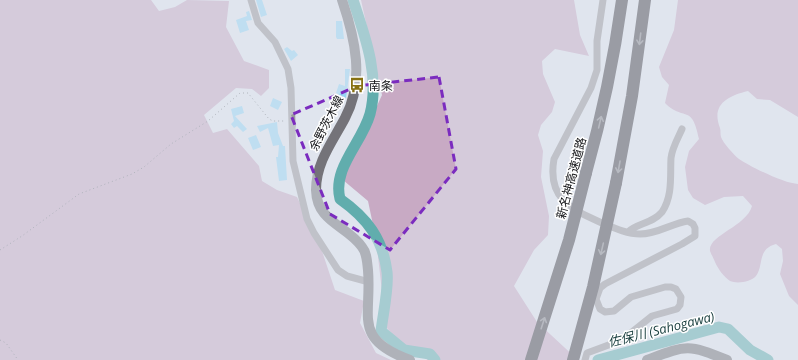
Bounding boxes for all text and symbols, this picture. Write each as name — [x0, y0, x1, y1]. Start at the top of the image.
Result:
one-way arrow — [637, 32, 644, 45]
bus stop icon: 南条 — [348, 76, 366, 94]
place label: 南条 — [369, 77, 393, 94]
street label: 余野茨木線 — [305, 92, 347, 154]
one-way arrow — [596, 116, 604, 129]
street label: 新名神高速道路 — [552, 135, 590, 221]
one-way arrow — [615, 160, 623, 173]
one-way arrow — [598, 242, 606, 255]
water label: 佐保川 (Sahogawa) — [606, 307, 716, 351]
one-way arrow — [540, 317, 547, 330]

